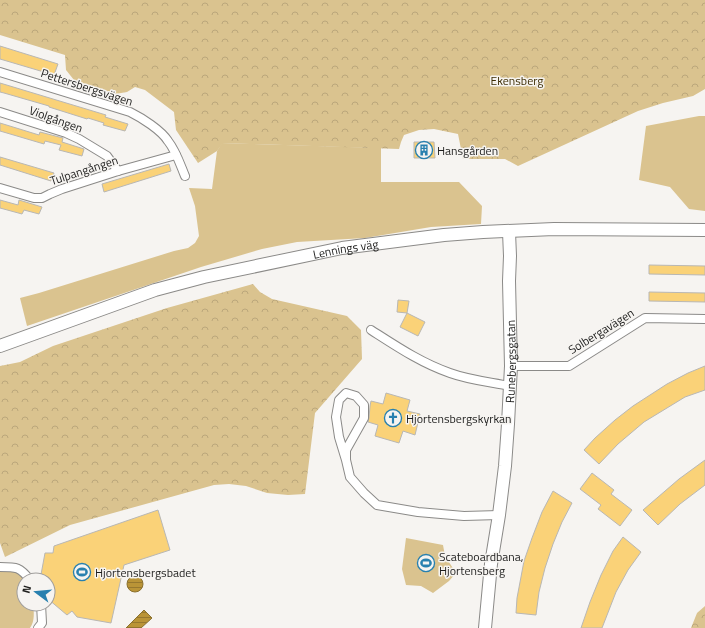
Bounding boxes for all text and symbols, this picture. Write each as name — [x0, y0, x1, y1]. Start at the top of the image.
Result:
street label: Pettersbergsvägen — [39, 63, 135, 111]
park label: Ekensberg — [491, 71, 543, 90]
street label: Violgången — [26, 100, 86, 138]
building icon: Hansgården — [414, 140, 434, 160]
place label: Hansgården — [437, 141, 498, 160]
street label: Tulpangången — [48, 150, 120, 190]
street label: Lennings väg — [311, 234, 379, 263]
street label: Solbergavägen — [564, 303, 638, 359]
street label: Runebergsgatan — [500, 320, 521, 404]
church icon: Hjortensbergskyrkan — [383, 408, 403, 428]
place label: Hjortensbergskyrkan — [406, 409, 512, 428]
place label: Scateboardbana, Hjortensberg — [439, 547, 523, 580]
sports icon: Scateboardbana, Hjortensberg — [416, 553, 436, 573]
sports icon: Hjortensbergsbadet — [72, 562, 92, 582]
place label: Hjortensbergsbadet — [95, 563, 196, 582]
north arrow — [16, 572, 56, 612]
text: N — [18, 583, 35, 595]

